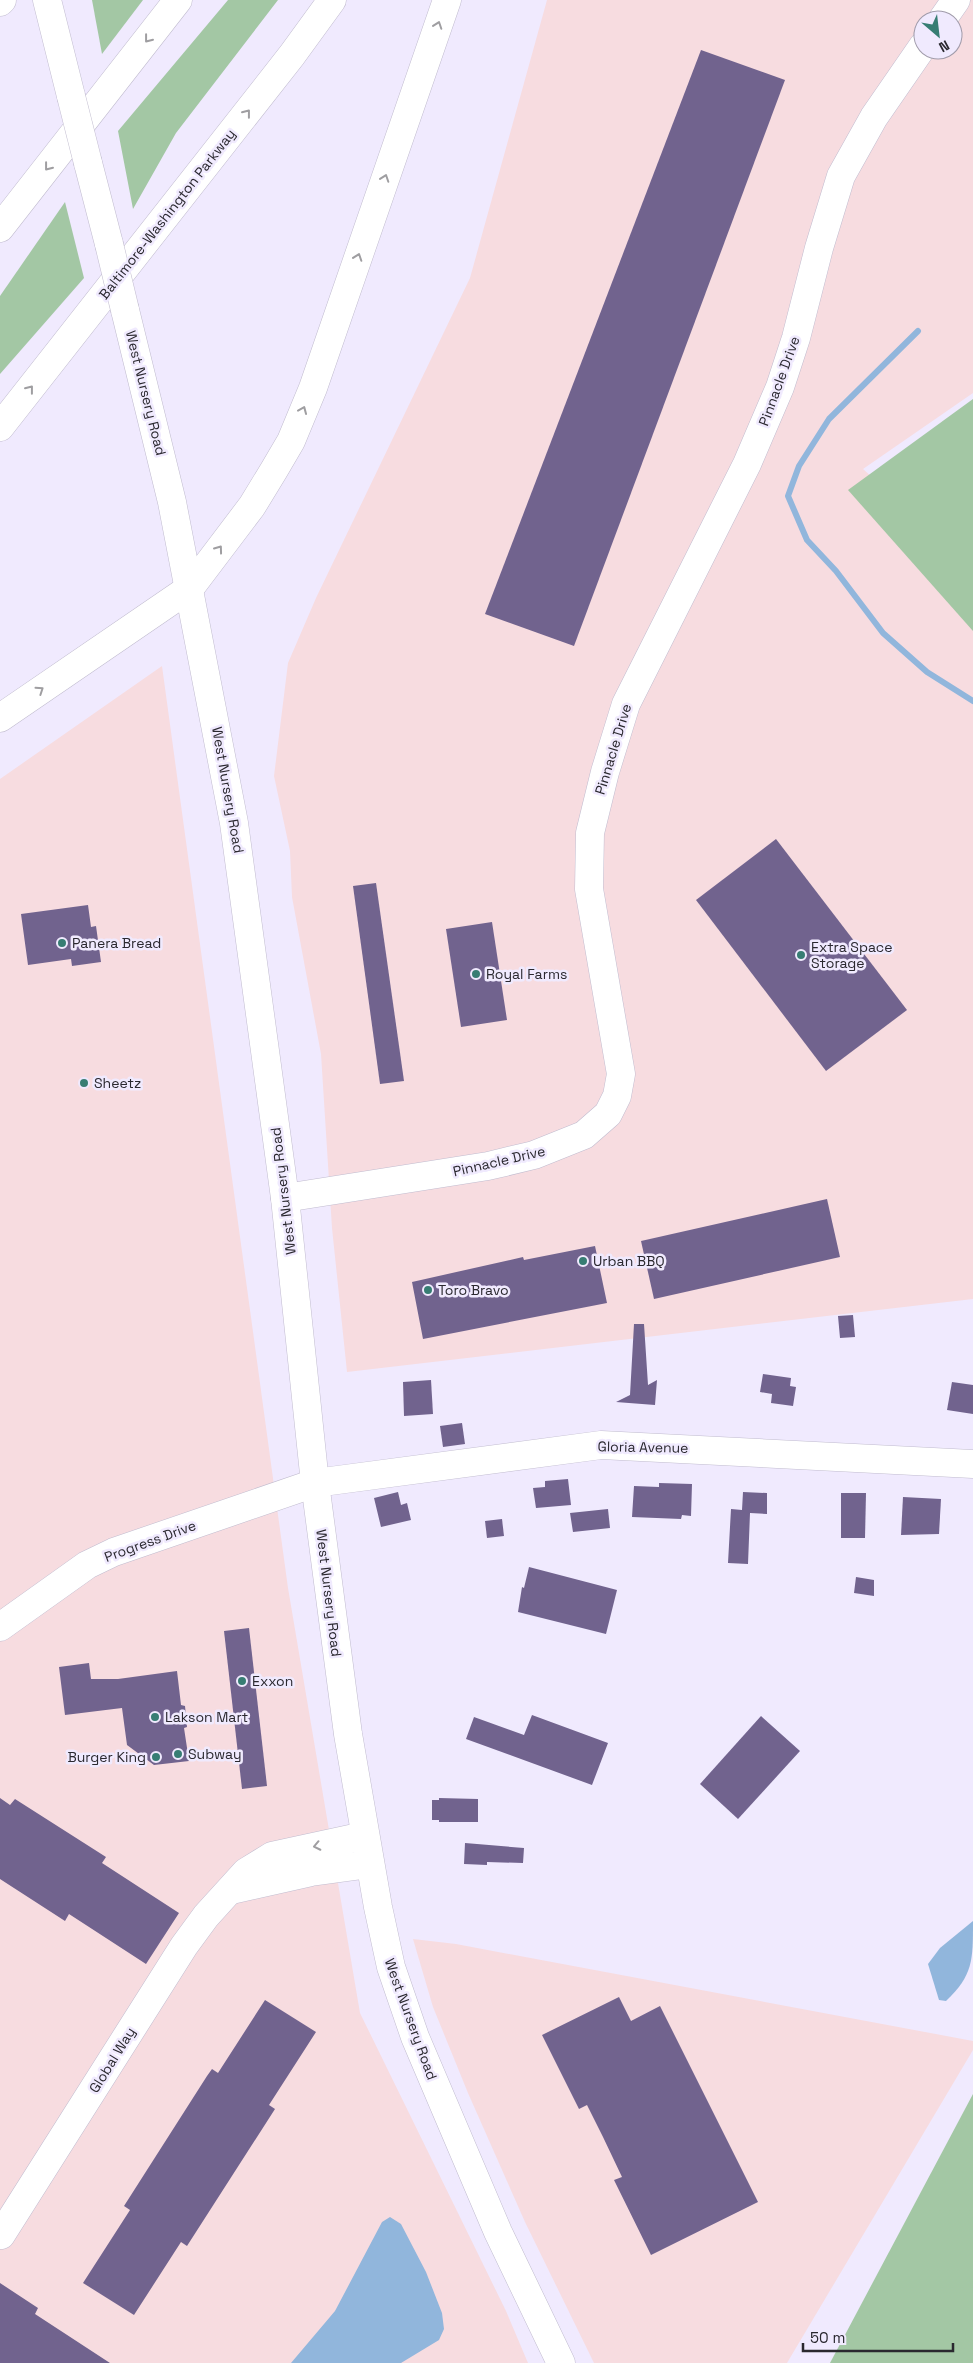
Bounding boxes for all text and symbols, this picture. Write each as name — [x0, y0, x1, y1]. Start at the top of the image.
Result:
north arrow — [913, 10, 963, 60]
one-way arrow — [432, 21, 442, 29]
one-way arrow — [146, 33, 154, 42]
text: N — [936, 36, 952, 57]
one-way arrow — [241, 110, 249, 119]
street label: Baltimore-Washington Parkway — [95, 125, 239, 303]
one-way arrow — [46, 161, 54, 170]
one-way arrow — [380, 175, 390, 183]
one-way arrow — [352, 254, 362, 262]
street label: West Nursery Road — [122, 329, 170, 457]
street label: Pinnacle Drive — [754, 334, 804, 428]
one-way arrow — [24, 385, 33, 395]
one-way arrow — [297, 406, 308, 415]
one-way arrow — [213, 545, 222, 554]
one-way arrow — [34, 687, 44, 696]
street label: Pinnacle Drive — [591, 701, 635, 797]
street label: West Nursery Road — [208, 725, 248, 855]
place label: Panera Bread — [72, 934, 161, 952]
marker: Panera Bread — [56, 937, 68, 949]
place label: Extra Space Storage — [811, 938, 892, 972]
marker: Extra Space Storage — [795, 949, 807, 961]
place label: Royal Farms — [486, 965, 567, 983]
marker: Royal Farms — [470, 968, 482, 980]
place label: Sheetz — [94, 1074, 141, 1092]
marker: Sheetz — [78, 1077, 90, 1089]
street label: West Nursery Road — [266, 1126, 300, 1256]
street label: Pinnacle Drive — [451, 1142, 547, 1180]
place label: Urban BBQ — [593, 1252, 665, 1270]
marker: Urban BBQ — [577, 1255, 589, 1267]
place label: Toro Bravo — [438, 1281, 509, 1299]
marker: Toro Bravo — [422, 1284, 434, 1296]
street label: Gloria Avenue — [597, 1437, 689, 1457]
street label: Progress Drive — [102, 1516, 198, 1566]
street label: West Nursery Road — [312, 1528, 346, 1658]
place label: Exxon — [252, 1672, 293, 1690]
marker: Exxon — [236, 1675, 248, 1687]
place label: Lakson Mart — [165, 1708, 248, 1726]
marker: Lakson Mart — [149, 1711, 161, 1723]
place label: Subway — [188, 1745, 242, 1763]
place label: Burger King — [67, 1748, 146, 1766]
marker: Subway — [172, 1748, 184, 1760]
marker: Burger King — [150, 1751, 162, 1763]
one-way arrow — [312, 1840, 321, 1851]
street label: West Nursery Road — [381, 1956, 441, 2082]
street label: Global Way — [85, 2024, 139, 2096]
scale bar — [803, 2320, 953, 2352]
text: 50 m — [810, 2328, 845, 2347]

